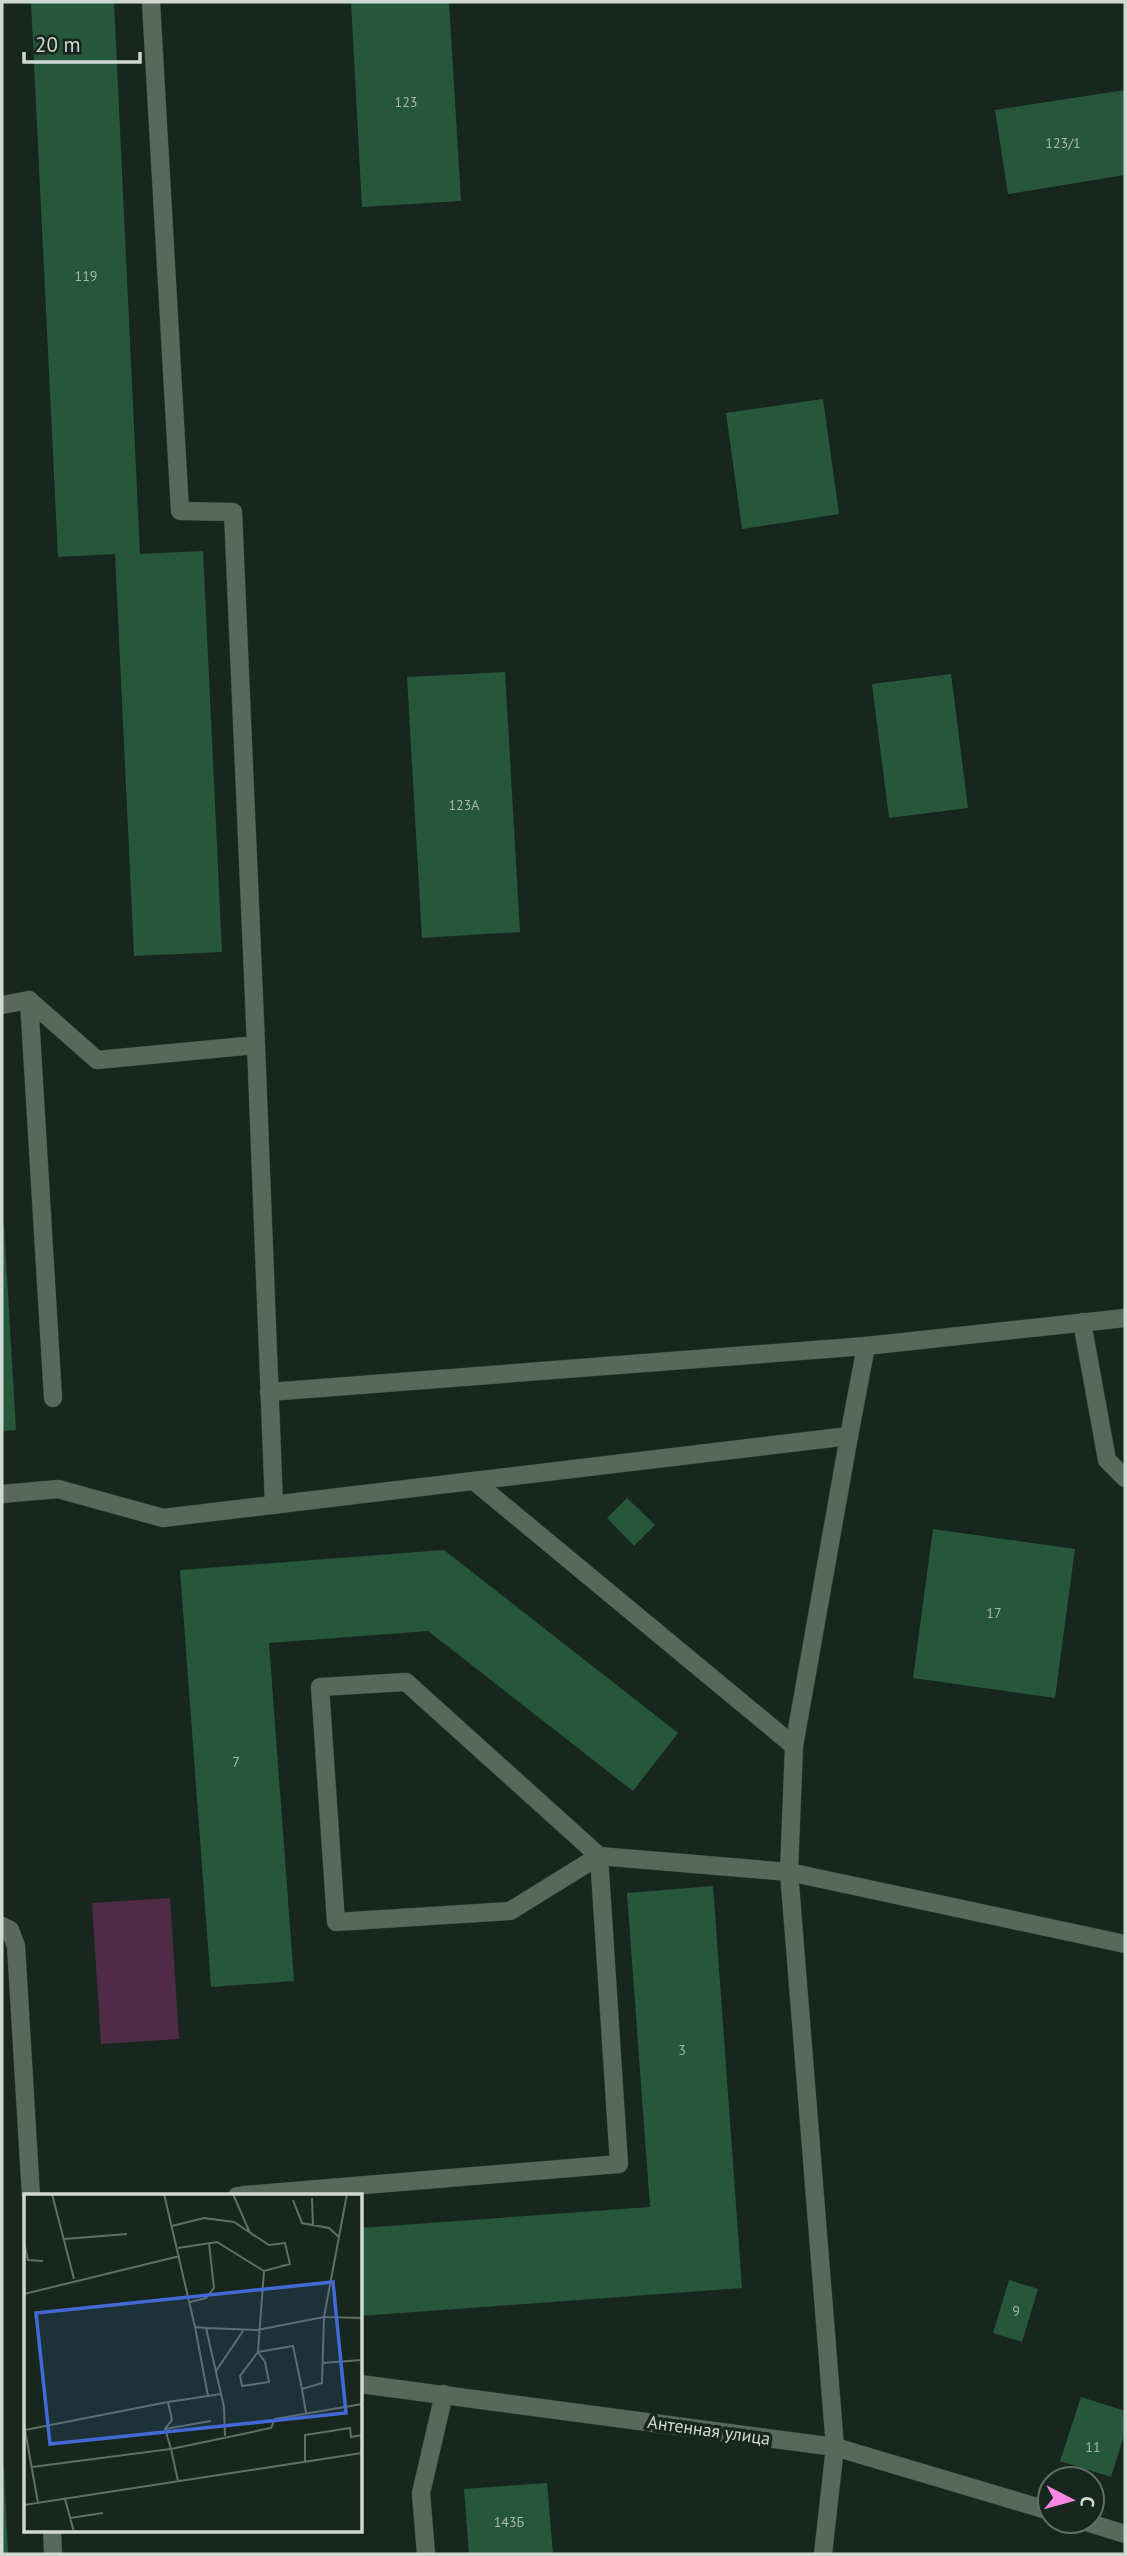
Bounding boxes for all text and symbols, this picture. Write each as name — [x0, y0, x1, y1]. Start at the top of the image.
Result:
scale bar — [24, 21, 140, 65]
text: 20 m — [35, 31, 81, 58]
house number: 123 — [395, 93, 417, 111]
house number: 123/1 — [1045, 134, 1081, 152]
house number: 119 — [75, 267, 97, 285]
house number: 123А — [448, 796, 480, 814]
house number: 17 — [986, 1604, 1002, 1622]
house number: 7 — [232, 1753, 240, 1771]
house number: 3 — [678, 2041, 686, 2059]
inset map — [24, 2194, 362, 2532]
house number: 9 — [1012, 2302, 1020, 2320]
street label: Антенная улица — [646, 2410, 772, 2450]
house number: 11 — [1085, 2438, 1101, 2456]
north arrow — [1036, 2465, 1106, 2535]
text: С — [1075, 2495, 1100, 2509]
house number: 143Б — [494, 2513, 525, 2531]

